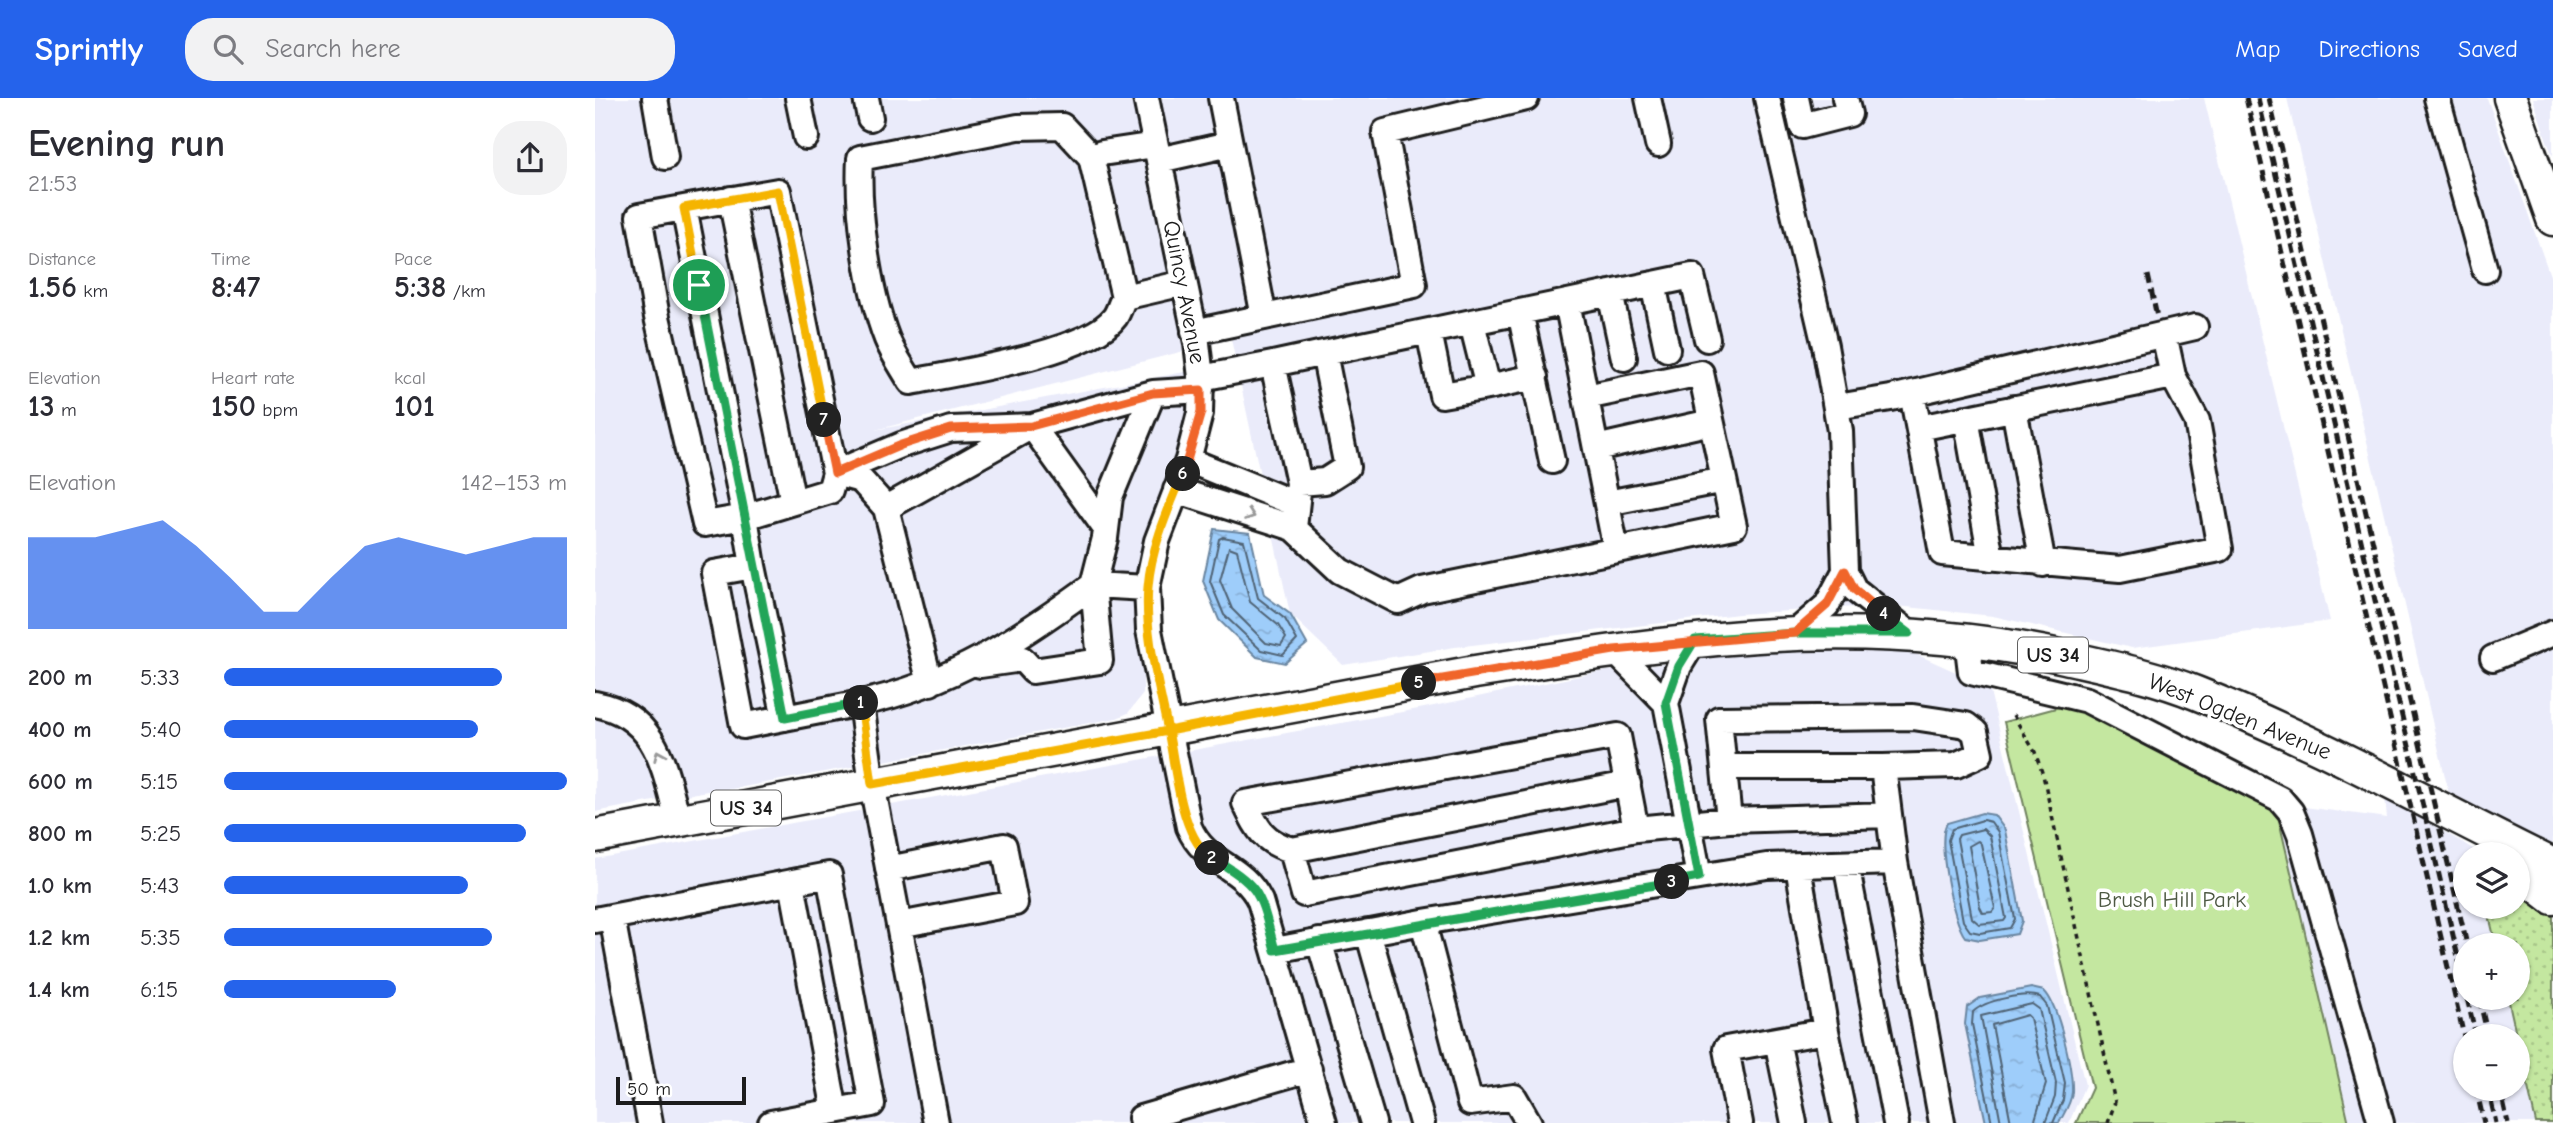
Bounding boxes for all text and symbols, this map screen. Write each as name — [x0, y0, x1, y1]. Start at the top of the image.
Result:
search box — [185, 18, 675, 81]
text: Sprintly — [35, 30, 143, 68]
icon: search — [209, 30, 247, 68]
text: Search here — [265, 34, 401, 64]
text: Map — [2235, 35, 2281, 63]
text: Directions — [2319, 35, 2420, 63]
text: Saved — [2458, 35, 2518, 63]
button: share — [493, 121, 567, 195]
text: Evening run — [28, 122, 225, 166]
text: 21:53 — [28, 170, 77, 197]
street label: Quincy Avenue — [1157, 218, 1212, 366]
text: Distance — [28, 248, 96, 270]
text: Time — [211, 248, 250, 270]
text: Pace — [394, 248, 432, 270]
pin — [669, 255, 729, 315]
icon: arrive — [680, 266, 718, 304]
text: 1.56 — [28, 270, 77, 305]
text: 8:47 — [211, 270, 260, 305]
text: 5:38 — [394, 270, 446, 305]
text: km — [77, 280, 108, 302]
text: /km — [446, 280, 486, 302]
text: Elevation — [28, 367, 101, 389]
text: Heart rate — [211, 367, 295, 389]
text: kcal — [394, 367, 426, 389]
text: 13 — [28, 389, 55, 424]
text: 150 — [211, 389, 256, 424]
text: 101 — [394, 389, 435, 424]
text: m — [55, 399, 77, 421]
text: bpm — [256, 399, 298, 421]
pin: 7 — [807, 402, 841, 438]
text: 7 — [819, 408, 828, 430]
pin: 6 — [1165, 456, 1201, 492]
text: 6 — [1178, 462, 1187, 484]
text: Elevation — [28, 469, 116, 496]
text: 142–153 m — [461, 469, 567, 496]
one-way arrow — [1244, 507, 1256, 521]
pin: 4 — [1867, 596, 1901, 632]
text: 4 — [1879, 602, 1888, 624]
road number: US 34 — [2018, 638, 2088, 672]
text: 200 m — [28, 664, 92, 691]
text: 5:33 — [140, 664, 180, 691]
pin: 5 — [1401, 666, 1437, 700]
street label: West Ogden Avenue — [2144, 667, 2335, 765]
text: 5 — [1413, 671, 1424, 693]
pin: 1 — [843, 686, 879, 720]
text: 1 — [857, 691, 864, 713]
text: 400 m — [28, 716, 92, 743]
text: 5:40 — [140, 716, 182, 743]
one-way arrow — [653, 750, 667, 762]
text: 600 m — [28, 768, 93, 795]
text: 5:15 — [140, 768, 178, 795]
road number: US 34 — [711, 790, 781, 826]
text: 800 m — [28, 820, 93, 847]
text: 5:25 — [140, 820, 181, 847]
pin: 2 — [1195, 840, 1229, 876]
map controls — [2453, 842, 2530, 1101]
button: layers — [2453, 842, 2530, 919]
text: 2 — [1207, 846, 1216, 868]
pin: 3 — [1655, 864, 1689, 900]
text: 3 — [1667, 870, 1676, 892]
text: 1.0 km — [28, 872, 92, 899]
text: 5:43 — [140, 872, 179, 899]
park label: Brush Hill Park — [2098, 886, 2246, 913]
text: 1.2 km — [28, 924, 90, 951]
text: 5:35 — [140, 924, 181, 951]
button: + — [2453, 933, 2530, 1010]
text: 1.4 km — [28, 976, 90, 1003]
text: 6:15 — [140, 976, 178, 1003]
button: − — [2453, 1024, 2530, 1101]
scale bar — [616, 1074, 745, 1106]
text: 50 m — [627, 1078, 671, 1100]

